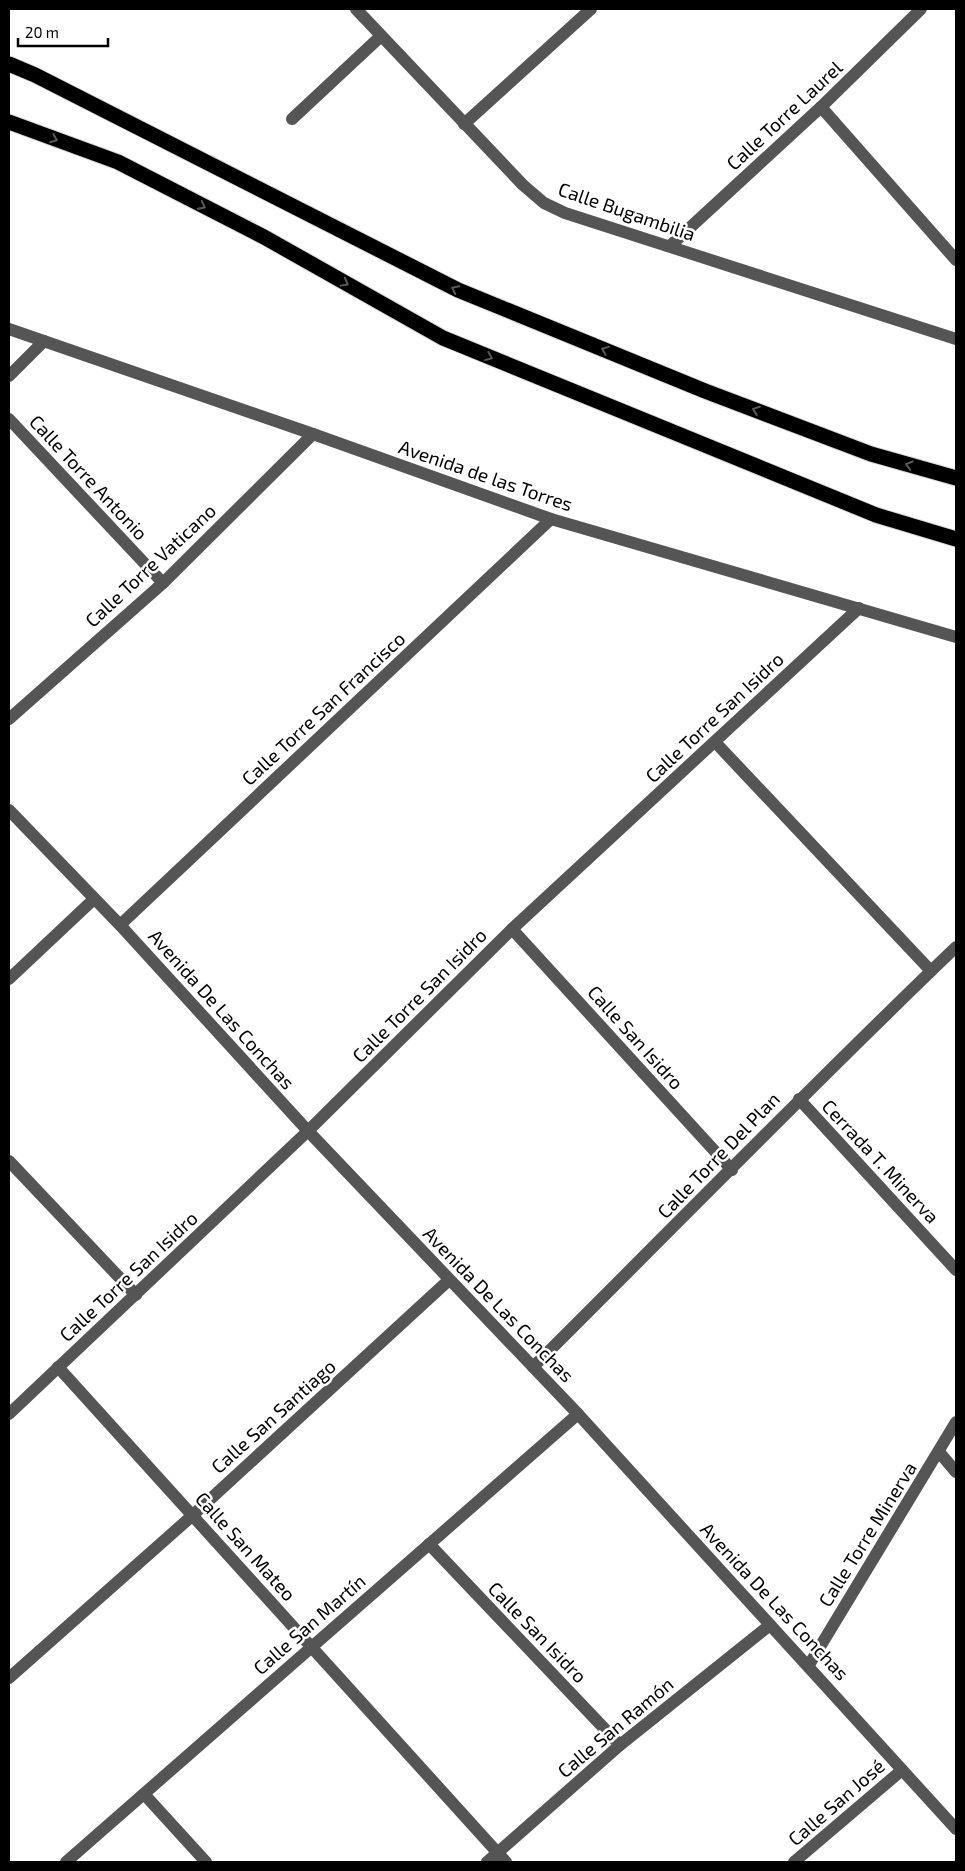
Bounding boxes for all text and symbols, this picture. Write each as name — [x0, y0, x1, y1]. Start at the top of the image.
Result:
scale bar — [18, 15, 108, 47]
text: 20 m — [25, 23, 59, 41]
street label: Calle Torre Laurel — [721, 55, 847, 175]
one-way arrow — [50, 133, 58, 143]
street label: Calle Bugambilia — [555, 177, 699, 245]
one-way arrow — [197, 200, 206, 210]
one-way arrow — [340, 277, 349, 287]
one-way arrow — [451, 284, 460, 295]
one-way arrow — [602, 346, 610, 356]
one-way arrow — [485, 351, 493, 361]
one-way arrow — [753, 406, 761, 416]
street label: Calle Torre Antonio — [25, 410, 153, 544]
street label: Avenida de las Torres — [396, 434, 576, 516]
one-way arrow — [906, 460, 914, 470]
street label: Calle Torre Vaticano — [80, 499, 220, 631]
street label: Calle Torre San Francisco — [237, 626, 409, 790]
street label: Calle Torre San Isidro — [640, 647, 788, 787]
street label: Calle Torre San Isidro — [347, 923, 491, 1067]
street label: Avenida De Las Conchas — [144, 924, 300, 1094]
street label: Calle San Isidro — [583, 980, 689, 1094]
street label: Calle Torre Del Plan — [652, 1087, 784, 1223]
street label: Cerrada T. Minerva — [818, 1094, 944, 1228]
street label: Calle Torre San Isidro — [54, 1206, 202, 1346]
street label: Avenida De Las Conchas — [419, 1222, 579, 1386]
street label: Calle San Santiago — [206, 1354, 340, 1478]
street label: Calle Torre Minerva — [813, 1457, 921, 1611]
street label: Calle San Mateo — [191, 1487, 301, 1605]
street label: Avenida De Las Conchas — [696, 1517, 854, 1685]
street label: Calle San Martín — [248, 1569, 370, 1679]
street label: Calle San Isidro — [484, 1577, 592, 1687]
street label: Calle San Ramón — [552, 1672, 678, 1782]
street label: Calle San José — [783, 1754, 889, 1850]

